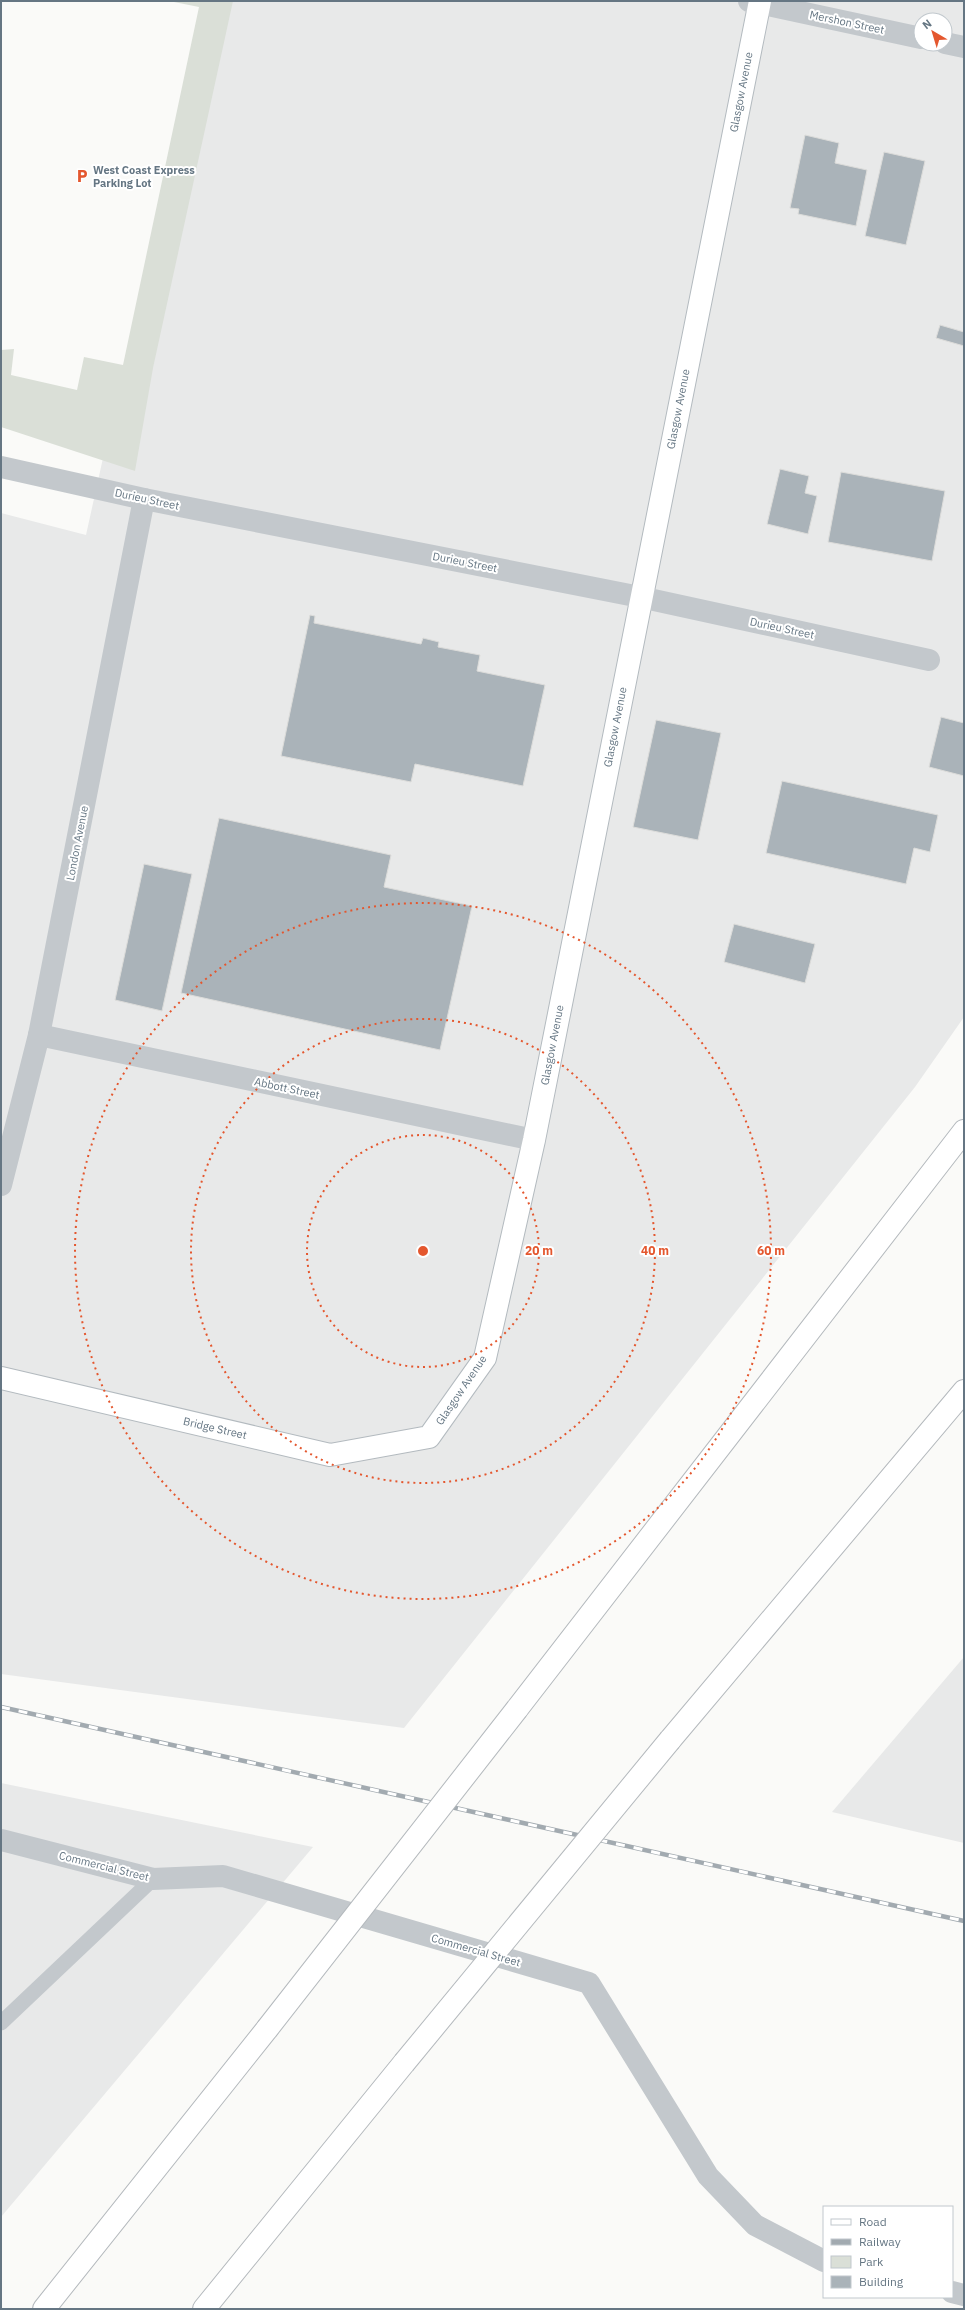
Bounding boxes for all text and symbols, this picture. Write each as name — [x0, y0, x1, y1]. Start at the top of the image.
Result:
street label: Mershon Street — [808, 7, 886, 37]
north arrow — [913, 12, 953, 52]
text: N — [919, 16, 934, 32]
street label: Glasgow Avenue — [726, 51, 756, 133]
place label: West Coast Express Parking Lot — [93, 163, 195, 190]
parking icon: West Coast Express Parking Lot — [74, 168, 90, 184]
street label: Glasgow Avenue — [663, 368, 693, 450]
street label: Durieu Street — [114, 485, 181, 513]
street label: Durieu Street — [432, 549, 499, 575]
street label: Durieu Street — [749, 614, 816, 642]
street label: Glasgow Avenue — [600, 686, 630, 768]
street label: London Avenue — [63, 804, 91, 882]
street label: Glasgow Avenue — [537, 1004, 567, 1086]
street label: Abbott Street — [253, 1074, 321, 1102]
text: 20 m — [525, 1243, 553, 1258]
text: 40 m — [641, 1243, 669, 1258]
text: 60 m — [757, 1243, 785, 1258]
centre of rings — [416, 1244, 430, 1258]
street label: Glasgow Avenue — [432, 1352, 490, 1428]
street label: Bridge Street — [182, 1414, 248, 1442]
street label: Commercial Street — [58, 1848, 151, 1884]
street label: Commercial Street — [430, 1931, 522, 1969]
legend — [823, 2206, 953, 2298]
text: Road — [859, 2214, 887, 2229]
text: Railway — [859, 2234, 901, 2249]
text: Park — [859, 2254, 884, 2269]
text: Building — [859, 2274, 904, 2289]

